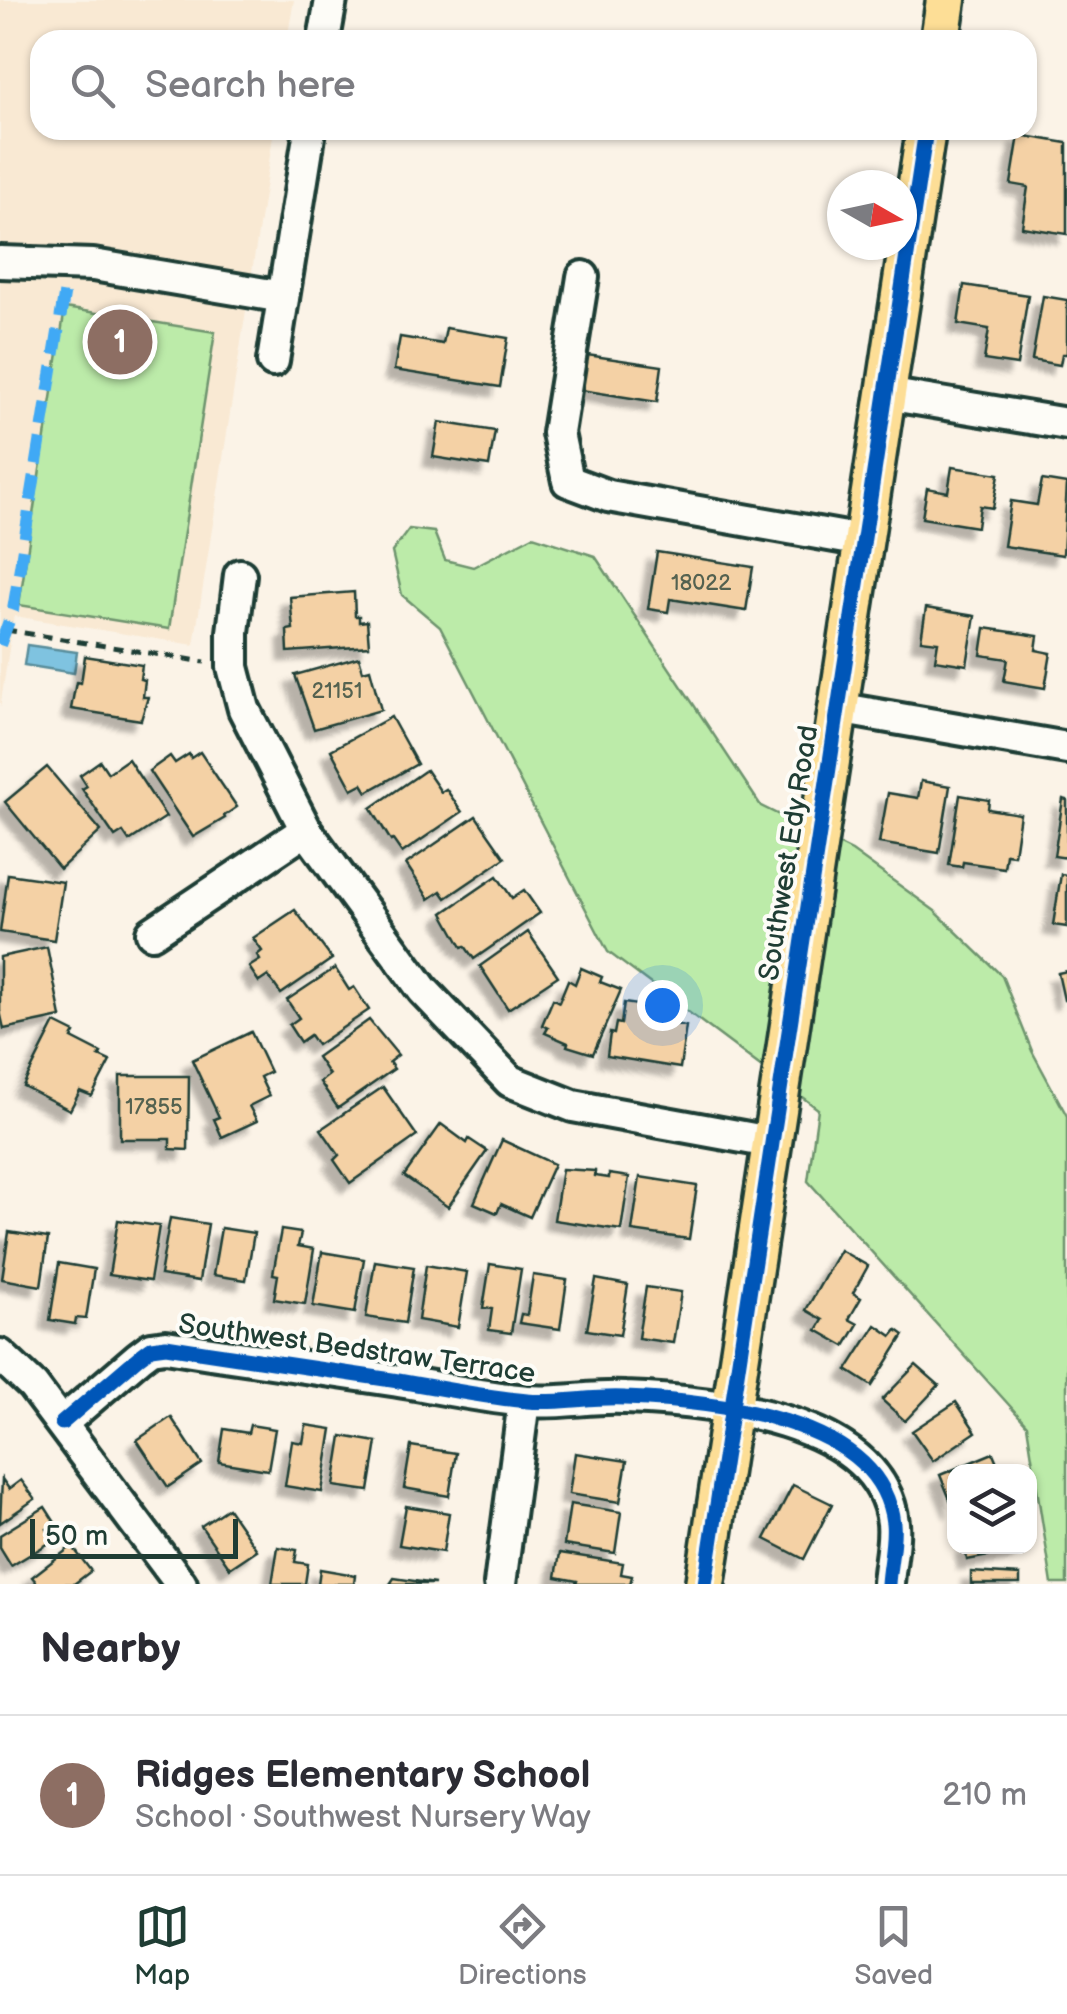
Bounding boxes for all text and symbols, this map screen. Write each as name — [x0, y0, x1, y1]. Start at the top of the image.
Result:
search box — [30, 30, 1037, 140]
icon: search — [65, 58, 120, 113]
text: Search here — [145, 63, 356, 108]
north arrow — [827, 170, 917, 260]
pin: 1 — [88, 304, 152, 380]
house number: 18022 — [671, 570, 731, 597]
house number: 21151 — [312, 678, 362, 705]
street label: Southwest Edy Road — [753, 723, 825, 983]
your location — [637, 980, 688, 1031]
house number: 17855 — [125, 1094, 183, 1121]
street label: Southwest Bedstraw Terrace — [176, 1308, 538, 1390]
map controls — [947, 1464, 1037, 1554]
button: layers — [947, 1464, 1037, 1554]
scale bar — [30, 1514, 238, 1558]
text: 50 m — [45, 1520, 108, 1553]
text: Nearby — [40, 1624, 180, 1675]
text: Ridges Elementary School — [135, 1753, 590, 1798]
text: 1 — [66, 1776, 79, 1815]
text: 210 m — [942, 1776, 1027, 1815]
text: School · Southwest Nursery Way — [135, 1798, 591, 1837]
tab: Map — [134, 1899, 190, 1992]
tab: Directions — [458, 1899, 587, 1992]
tab: Saved — [855, 1899, 933, 1992]

